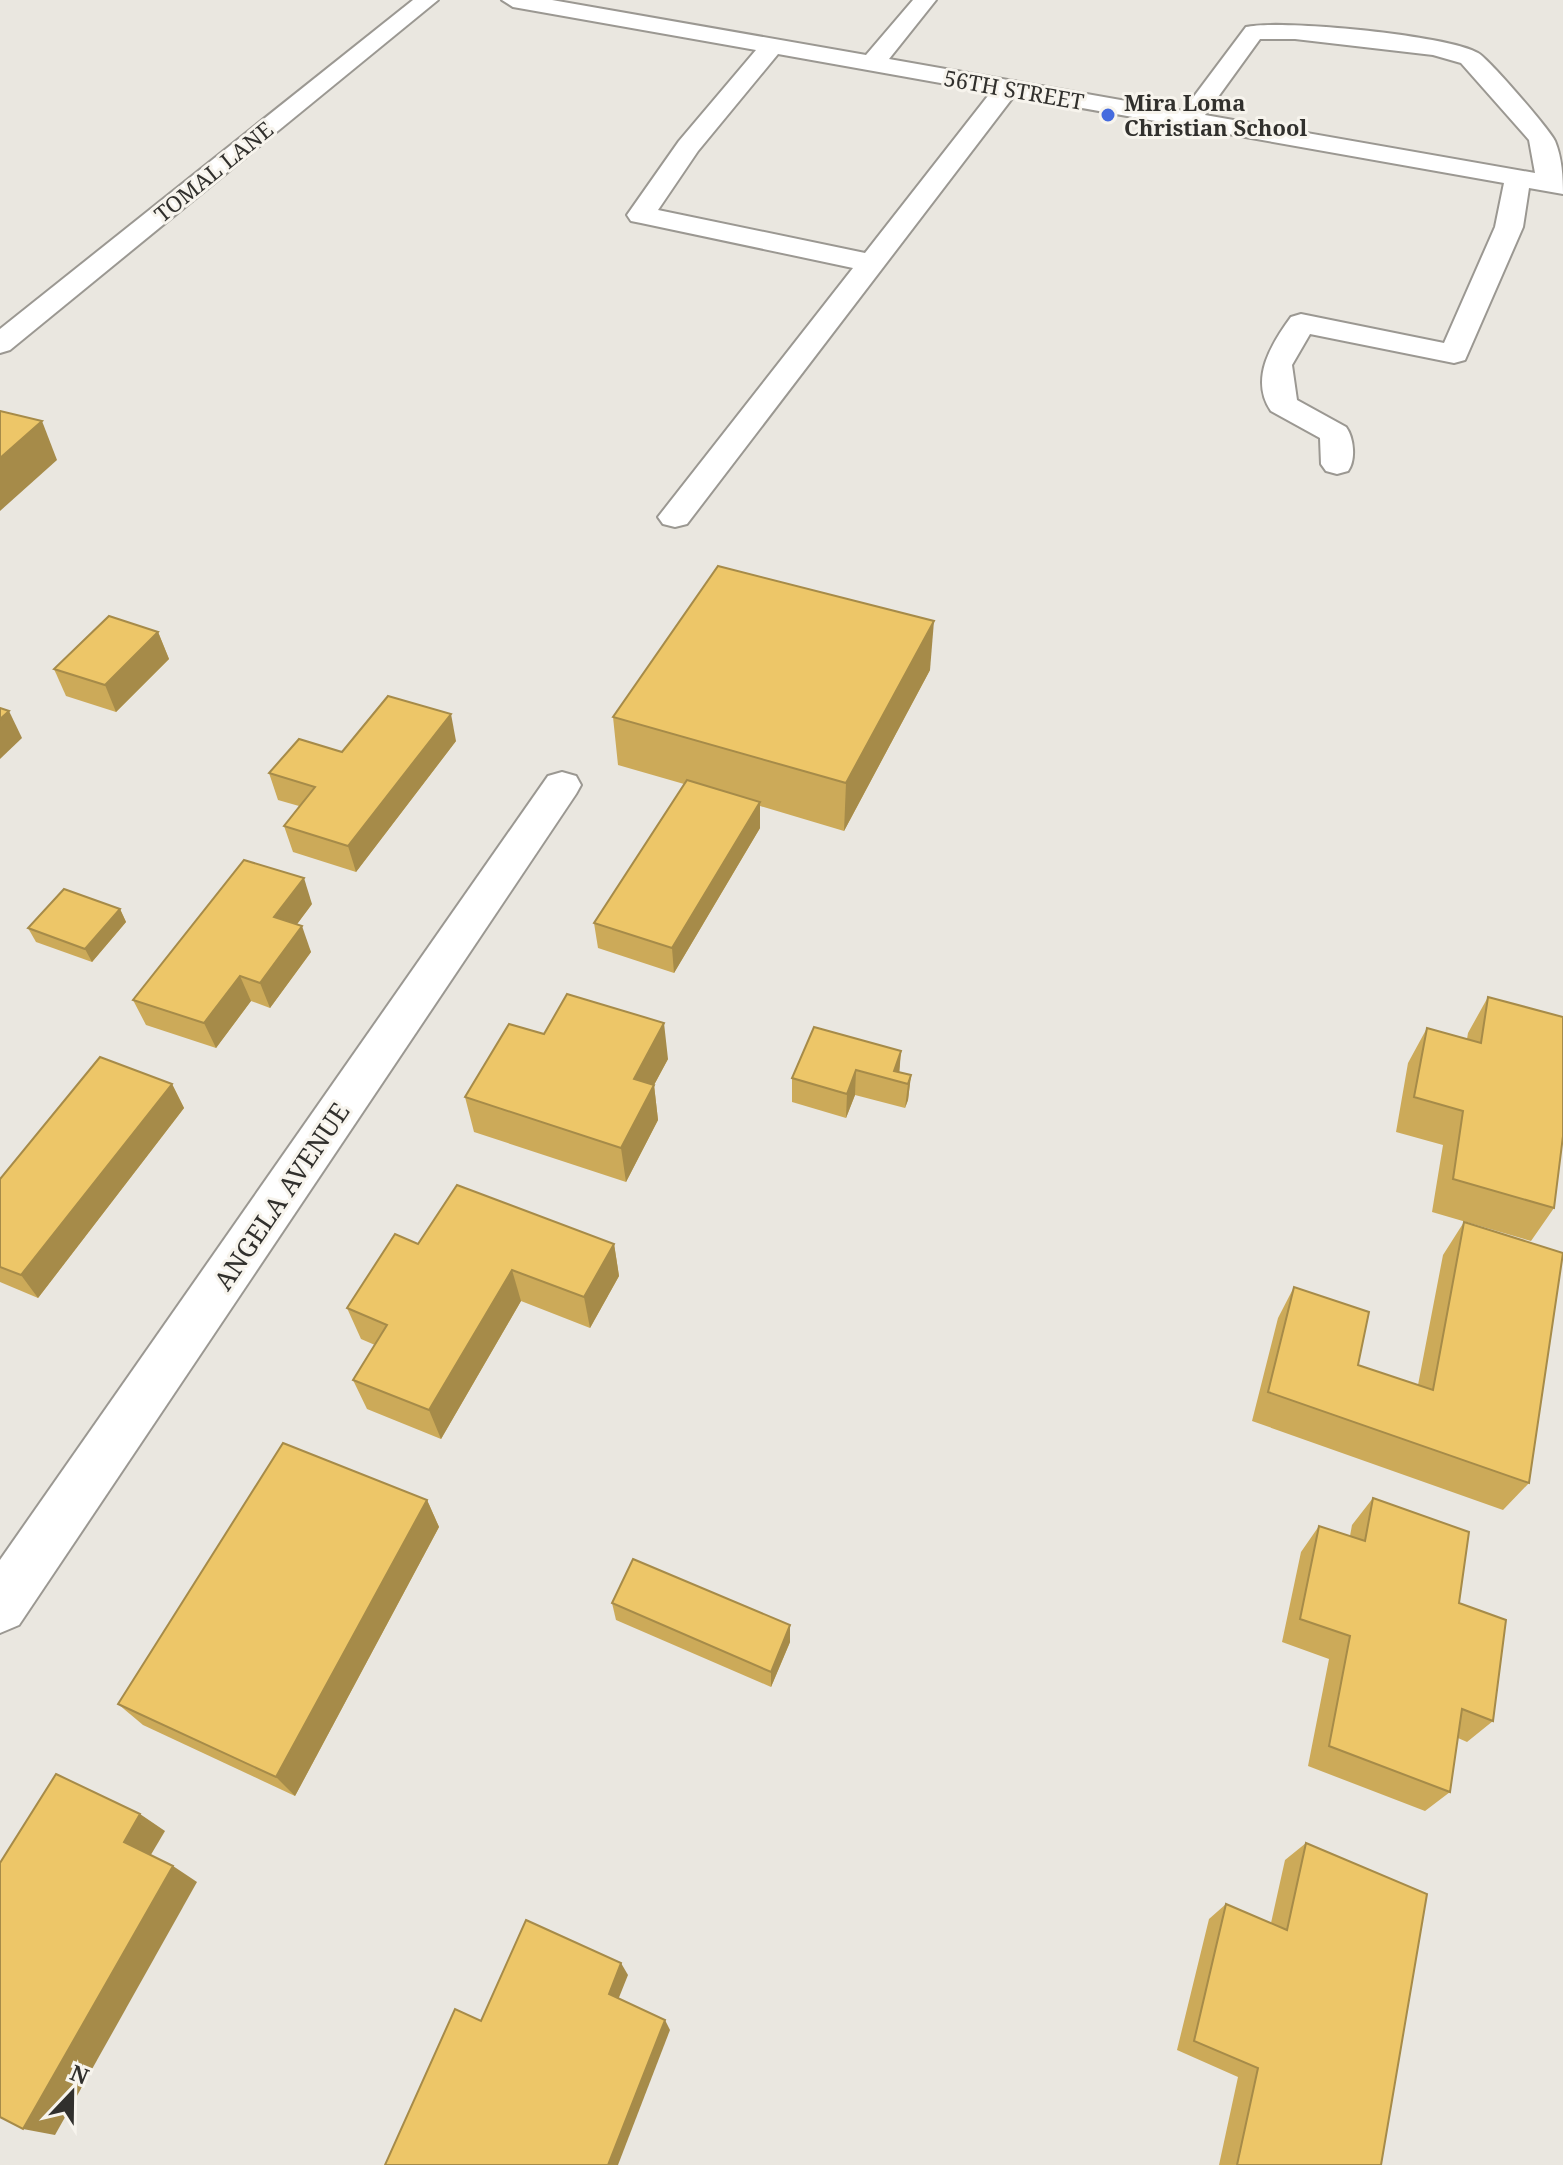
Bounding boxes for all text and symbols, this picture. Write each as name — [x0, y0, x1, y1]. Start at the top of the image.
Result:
street label: 56TH STREET — [942, 62, 1087, 116]
place label: Mira Loma Christian School — [1124, 87, 1307, 142]
marker: Mira Loma Christian School — [1099, 106, 1117, 124]
street label: TOMAL LANE — [147, 114, 279, 228]
street label: ANGELA AVENUE — [205, 1095, 357, 1297]
north arrow — [32, 2053, 112, 2133]
text: N — [66, 2056, 94, 2091]

